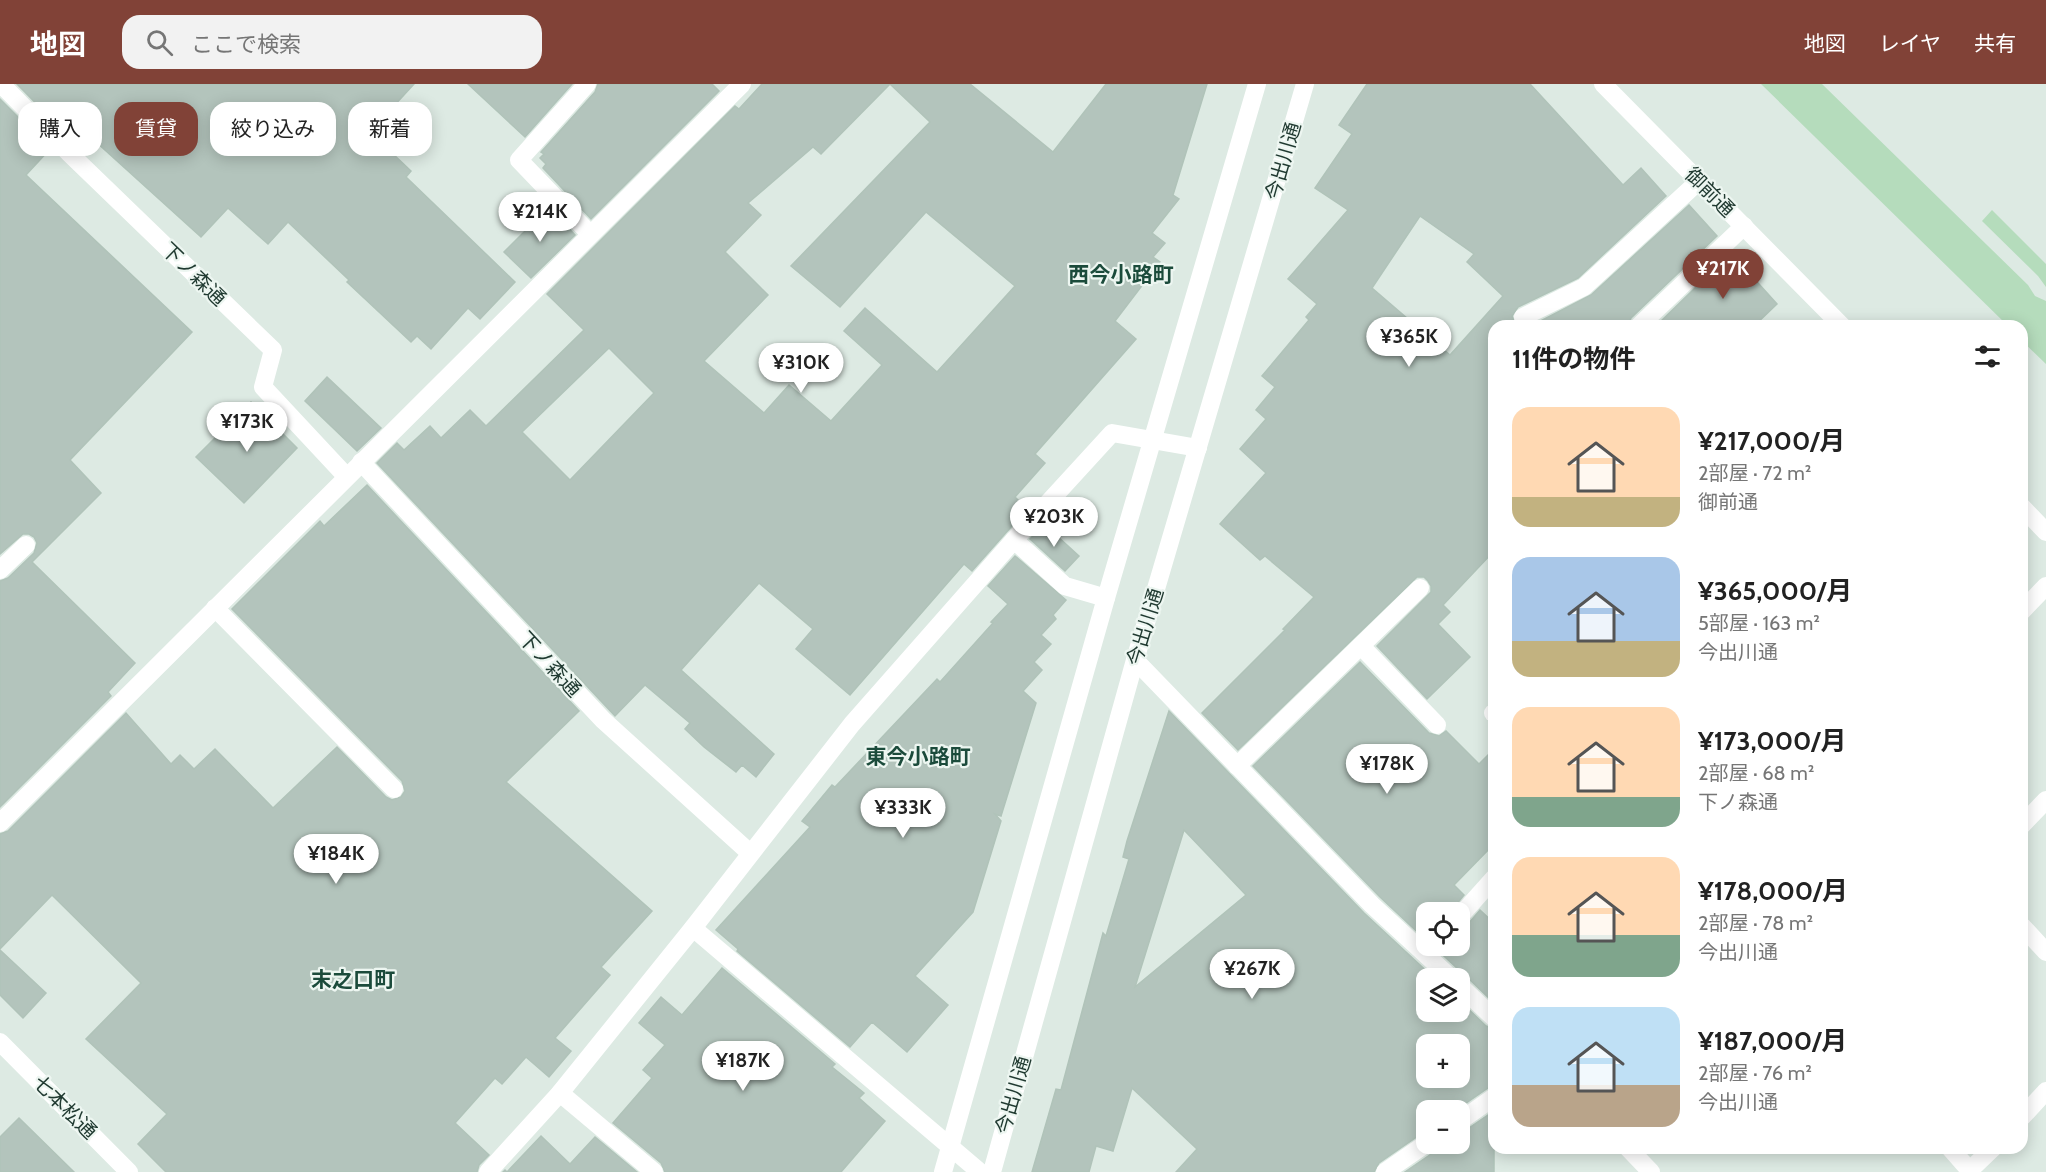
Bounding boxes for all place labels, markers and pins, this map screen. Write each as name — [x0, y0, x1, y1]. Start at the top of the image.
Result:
pin: ¥214K — [498, 192, 582, 243]
pin: ¥217K — [1681, 249, 1765, 300]
pin: ¥365K — [1367, 317, 1451, 368]
pin: ¥310K — [759, 343, 843, 394]
pin: ¥173K — [205, 402, 289, 453]
pin: ¥203K — [1012, 497, 1096, 548]
pin: ¥178K — [1345, 744, 1429, 795]
pin: ¥333K — [861, 788, 945, 839]
pin: ¥184K — [294, 834, 378, 885]
pin: ¥267K — [1210, 949, 1294, 1000]
pin: ¥187K — [701, 1041, 785, 1092]

